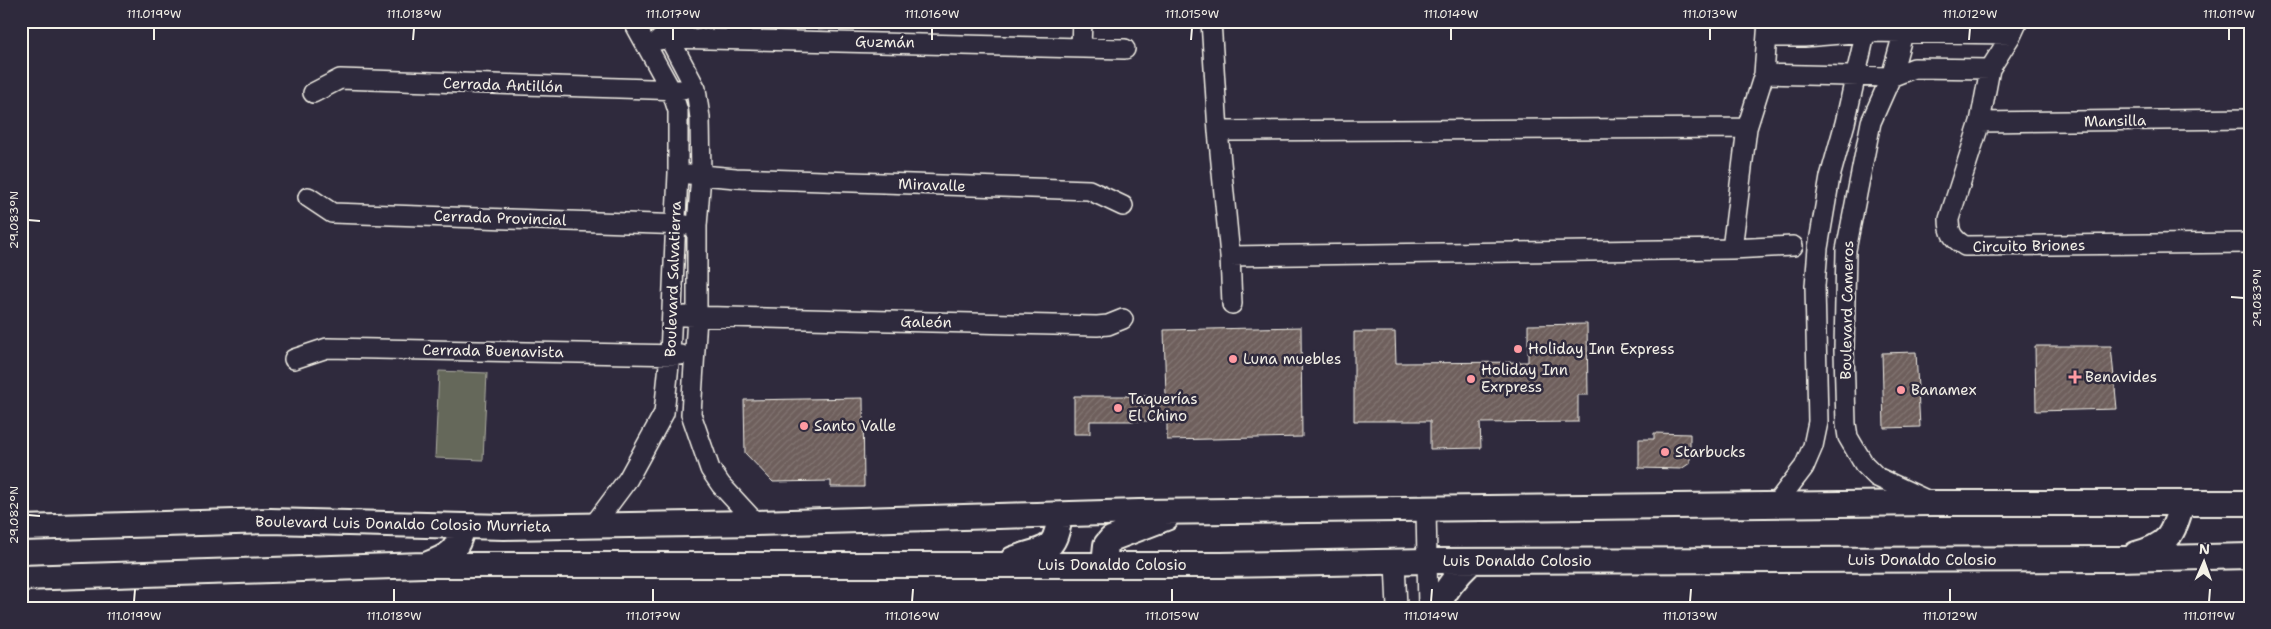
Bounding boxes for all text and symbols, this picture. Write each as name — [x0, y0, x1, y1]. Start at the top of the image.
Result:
text: 111.019°W — [126, 6, 182, 22]
text: 111.018°W — [386, 6, 442, 22]
text: 111.017°W — [646, 6, 701, 22]
text: 111.016°W — [904, 6, 960, 22]
text: 111.015°W — [1165, 6, 1219, 22]
text: 111.014°W — [1423, 6, 1479, 22]
text: 111.013°W — [1682, 6, 1738, 22]
text: 111.012°W — [1942, 6, 1998, 22]
text: 111.011°W — [2203, 6, 2255, 22]
street label: Guzmán — [855, 31, 915, 53]
street label: Cerrada Antillón — [443, 73, 563, 97]
street label: Mansilla — [2084, 110, 2147, 132]
street label: Miravalle — [898, 174, 966, 196]
text: 29.083°N — [6, 191, 22, 249]
street label: Boulevard Salvatierra — [660, 200, 686, 357]
street label: Cerrada Provincial — [433, 206, 567, 230]
street label: Circuito Briones — [1973, 235, 2085, 257]
street label: Boulevard Cameros — [1836, 240, 1858, 380]
text: 29.083°N — [2249, 269, 2265, 327]
street label: Galeón — [900, 312, 952, 332]
place label: Holiday Inn Express — [1528, 339, 1675, 359]
street label: Cerrada Buenavista — [422, 340, 564, 362]
marker: Holiday Inn Express — [1512, 343, 1524, 355]
place label: Luna muebles — [1243, 349, 1341, 369]
marker: Luna muebles — [1227, 353, 1239, 365]
place label: Holiday Inn Exrpress — [1481, 360, 1568, 397]
place label: Benavides — [2085, 367, 2157, 387]
marker: Benavides — [2069, 371, 2081, 383]
marker: Holiday Inn Exrpress — [1465, 373, 1477, 385]
place label: Banamex — [1911, 380, 1977, 400]
marker: Banamex — [1895, 384, 1907, 396]
place label: Taquerías El Chino — [1128, 389, 1198, 426]
marker: Taquerías El Chino — [1112, 402, 1124, 414]
place label: Santo Valle — [814, 416, 896, 436]
marker: Santo Valle — [798, 420, 810, 432]
place label: Starbucks — [1675, 442, 1746, 462]
marker: Starbucks — [1659, 446, 1671, 458]
text: 29.082°N — [6, 486, 22, 544]
street label: Boulevard Luis Donaldo Colosio Murrieta — [255, 511, 551, 537]
north arrow — [2178, 536, 2228, 586]
text: N — [2199, 540, 2210, 558]
street label: Luis Donaldo Colosio — [1848, 550, 1996, 570]
street label: Luis Donaldo Colosio — [1443, 551, 1591, 571]
street label: Luis Donaldo Colosio — [1038, 555, 1186, 575]
text: 111.019°W — [106, 608, 162, 624]
text: 111.018°W — [366, 608, 422, 624]
text: 111.017°W — [626, 608, 681, 624]
text: 111.016°W — [884, 608, 940, 624]
text: 111.015°W — [1145, 608, 1199, 624]
text: 111.014°W — [1403, 608, 1459, 624]
text: 111.013°W — [1662, 608, 1718, 624]
text: 111.012°W — [1922, 608, 1978, 624]
text: 111.011°W — [2183, 608, 2235, 624]

